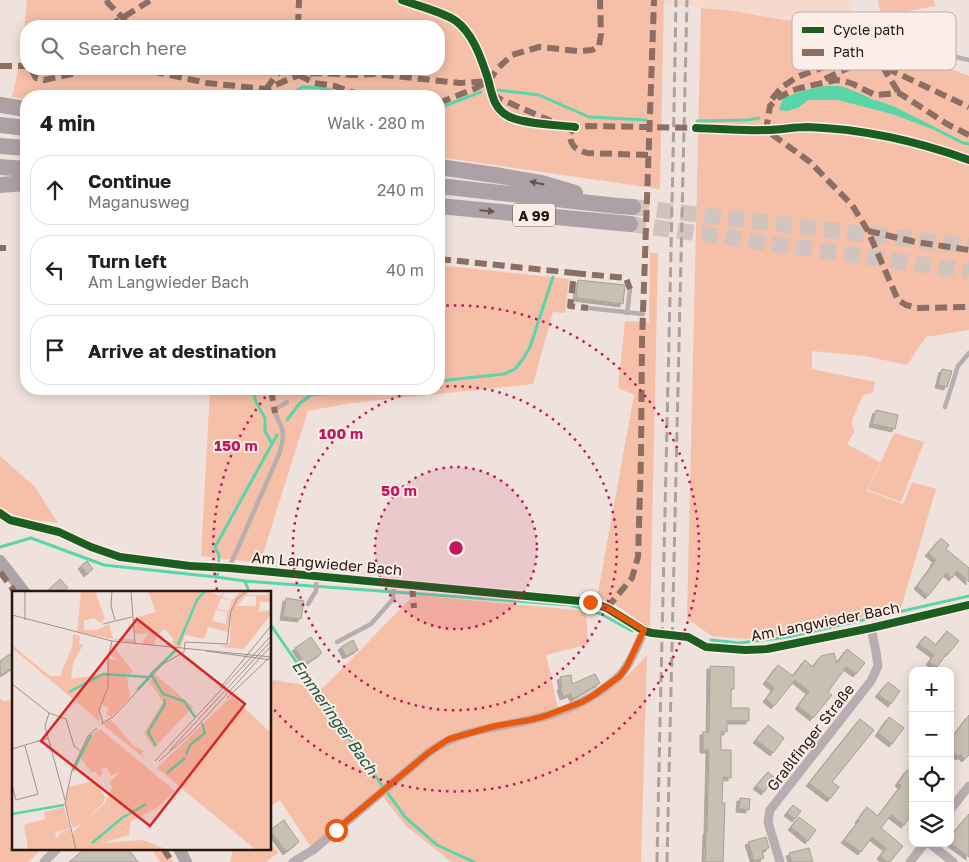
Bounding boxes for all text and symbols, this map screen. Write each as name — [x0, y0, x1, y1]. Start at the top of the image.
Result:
legend — [792, 12, 956, 70]
search box — [20, 20, 445, 75]
text: Cycle path — [833, 21, 904, 38]
icon: search — [38, 34, 66, 62]
text: Search here — [78, 36, 187, 59]
text: Path — [833, 43, 864, 60]
text: 4 min — [40, 110, 95, 136]
text: Walk · 280 m — [327, 113, 425, 133]
text: Continue — [88, 169, 171, 192]
icon: ahead — [41, 176, 69, 204]
one-way arrow — [530, 179, 545, 187]
text: 240 m — [377, 180, 424, 200]
text: Maganusweg — [88, 192, 190, 212]
road number: A 99 — [513, 204, 555, 226]
one-way arrow — [480, 207, 496, 215]
text: Turn left — [88, 249, 167, 272]
icon: left — [41, 256, 69, 284]
text: 40 m — [386, 260, 424, 280]
text: Am Langwieder Bach — [88, 272, 249, 292]
icon: arrive — [41, 336, 69, 364]
text: Arrive at destination — [88, 339, 276, 362]
text: 100 m — [319, 424, 363, 442]
text: 150 m — [214, 436, 258, 454]
text: 50 m — [381, 481, 417, 499]
centre of rings — [447, 539, 465, 557]
street label: Am Langwieder Bach — [251, 547, 403, 579]
inset map — [12, 591, 271, 850]
route end — [579, 591, 602, 614]
street label: Am Langwieder Bach — [749, 598, 901, 644]
water label: Emmeringer Bach — [288, 656, 383, 779]
map controls — [909, 667, 954, 847]
button: + — [909, 667, 954, 712]
street label: Graßlfinger Straße — [763, 680, 858, 794]
button: − — [909, 712, 954, 757]
button: locate — [909, 757, 954, 802]
button: layers — [909, 802, 954, 847]
route start — [325, 819, 348, 842]

